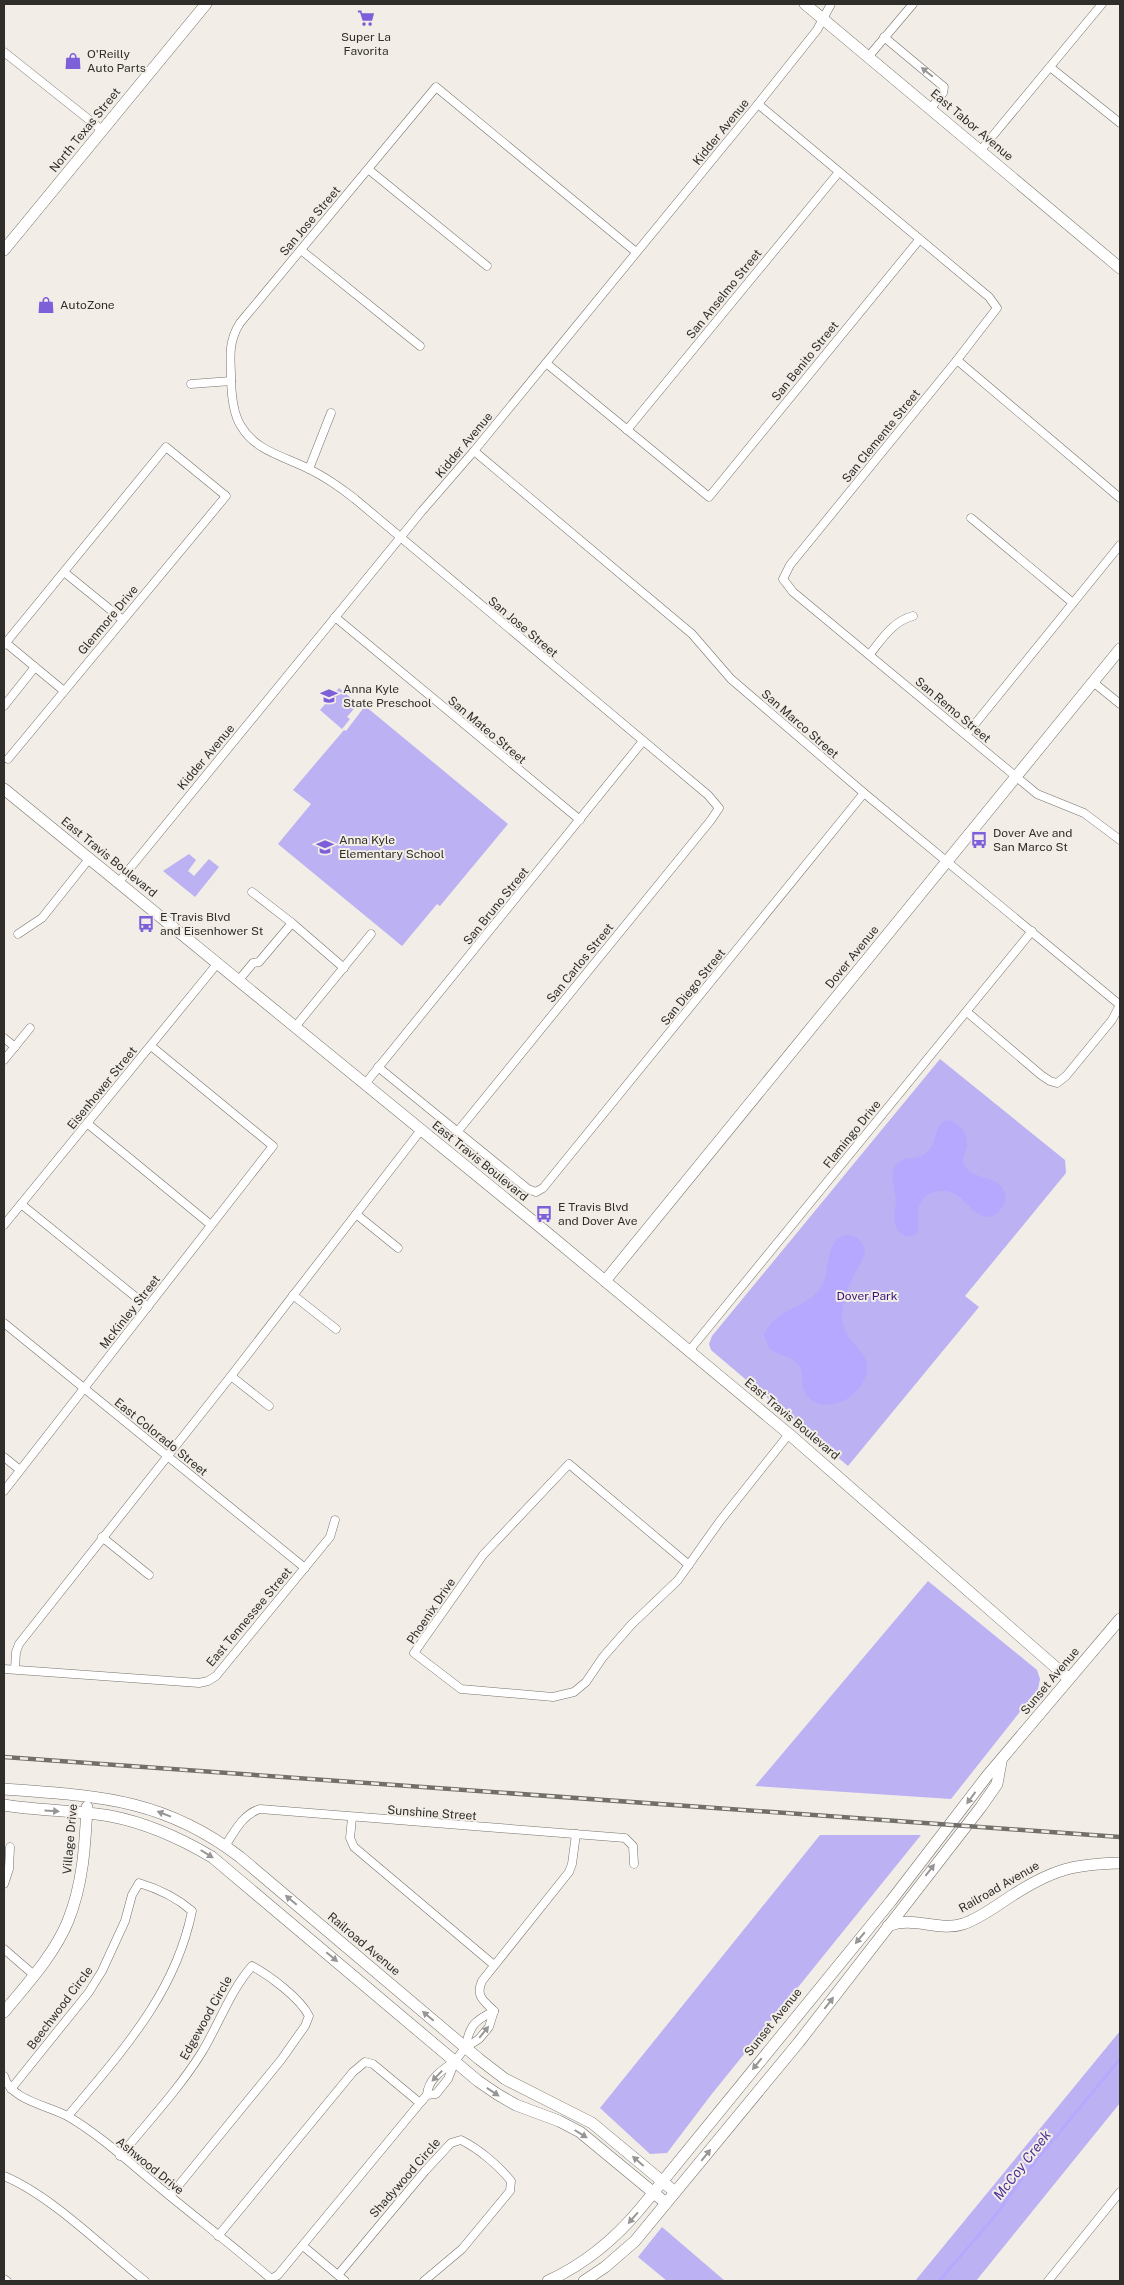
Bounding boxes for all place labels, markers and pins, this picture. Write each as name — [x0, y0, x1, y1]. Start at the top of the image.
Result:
supermarket icon: Super La Favorita — [356, 8, 376, 28]
place label: Super La Favorita — [341, 30, 391, 58]
place label: O'Reilly Auto Parts — [87, 47, 146, 75]
shop icon: O'Reilly Auto Parts — [63, 51, 83, 71]
shop icon: AutoZone — [36, 295, 56, 315]
place label: AutoZone — [60, 298, 115, 312]
place label: Anna Kyle State Preschool — [343, 682, 432, 710]
school or university icon: Anna Kyle State Preschool — [319, 686, 339, 706]
place label: Dover Ave and San Marco St — [993, 826, 1072, 854]
bus stop icon: Dover Ave and San Marco St — [969, 830, 989, 850]
place label: Anna Kyle Elementary School — [339, 833, 445, 861]
school or university icon: Anna Kyle Elementary School — [315, 837, 335, 857]
place label: E Travis Blvd and Eisenhower St — [160, 910, 264, 938]
bus stop icon: E Travis Blvd and Eisenhower St — [136, 914, 156, 934]
place label: E Travis Blvd and Dover Ave — [558, 1200, 638, 1228]
bus stop icon: E Travis Blvd and Dover Ave — [534, 1204, 554, 1224]

